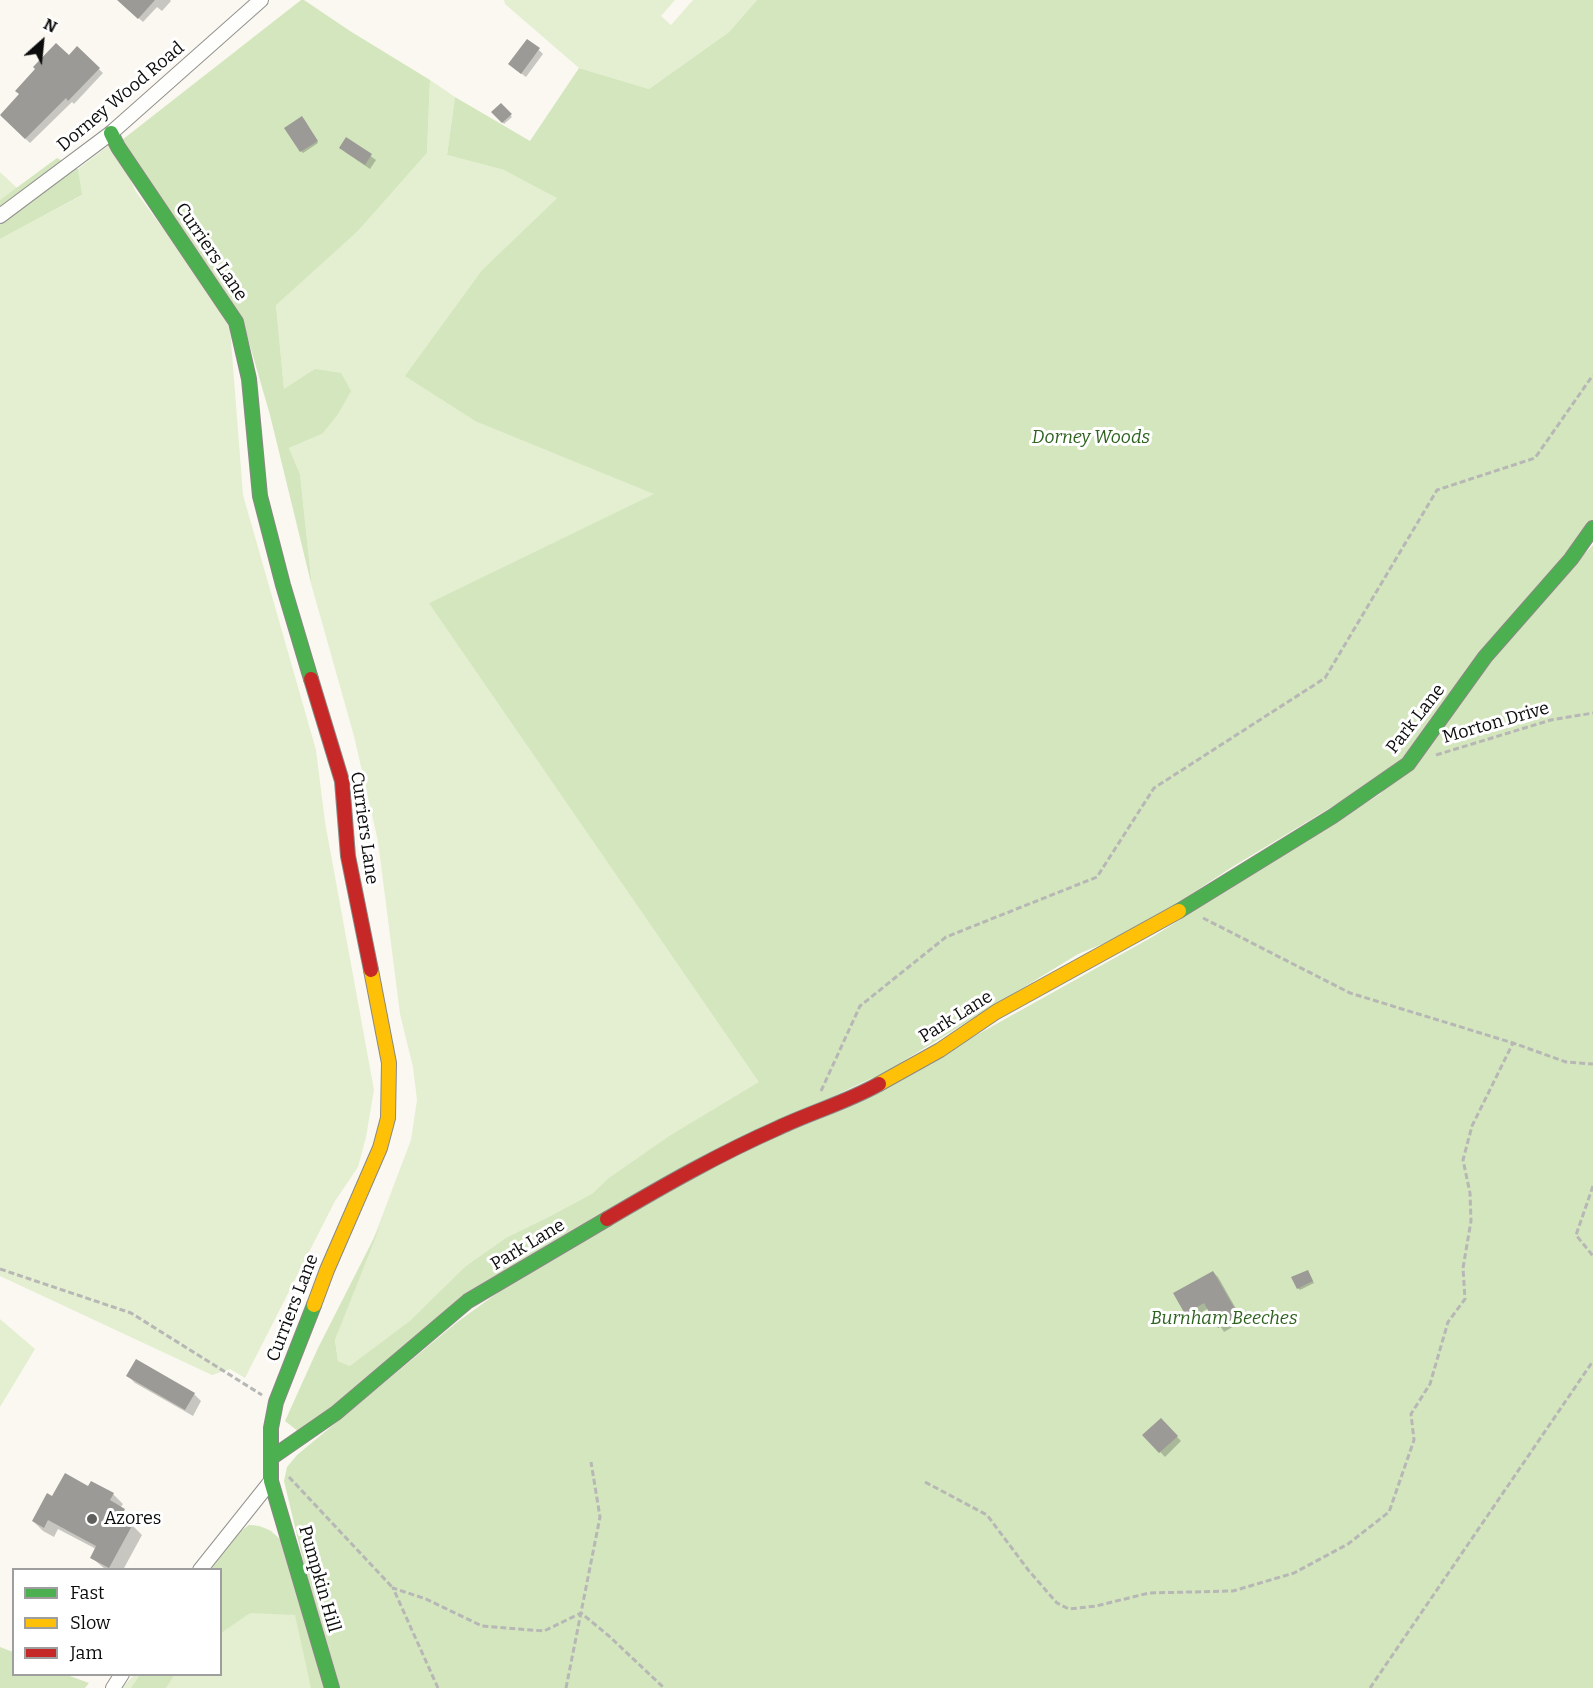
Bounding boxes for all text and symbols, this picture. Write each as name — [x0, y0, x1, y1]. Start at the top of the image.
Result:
north arrow — [12, 12, 72, 72]
text: N — [41, 14, 60, 37]
street label: Dorney Wood Road — [53, 38, 189, 156]
street label: Curriers Lane — [170, 199, 252, 305]
park label: Dorney Woods — [1032, 427, 1150, 449]
street label: Park Lane — [1382, 680, 1450, 758]
street label: Morton Drive — [1440, 697, 1552, 749]
street label: Curriers Lane — [345, 770, 383, 886]
street label: Park Lane — [915, 986, 997, 1048]
street label: Park Lane — [487, 1215, 569, 1275]
street label: Curriers Lane — [263, 1251, 323, 1365]
park label: Burnham Beeches — [1151, 1308, 1297, 1330]
place label: Azores — [104, 1508, 161, 1530]
marker: Azores — [85, 1512, 99, 1526]
street label: Pumpkin Hill — [293, 1523, 345, 1635]
legend — [12, 1568, 222, 1676]
text: Fast — [70, 1582, 105, 1604]
text: Slow — [70, 1612, 110, 1634]
text: Jam — [70, 1642, 103, 1664]

